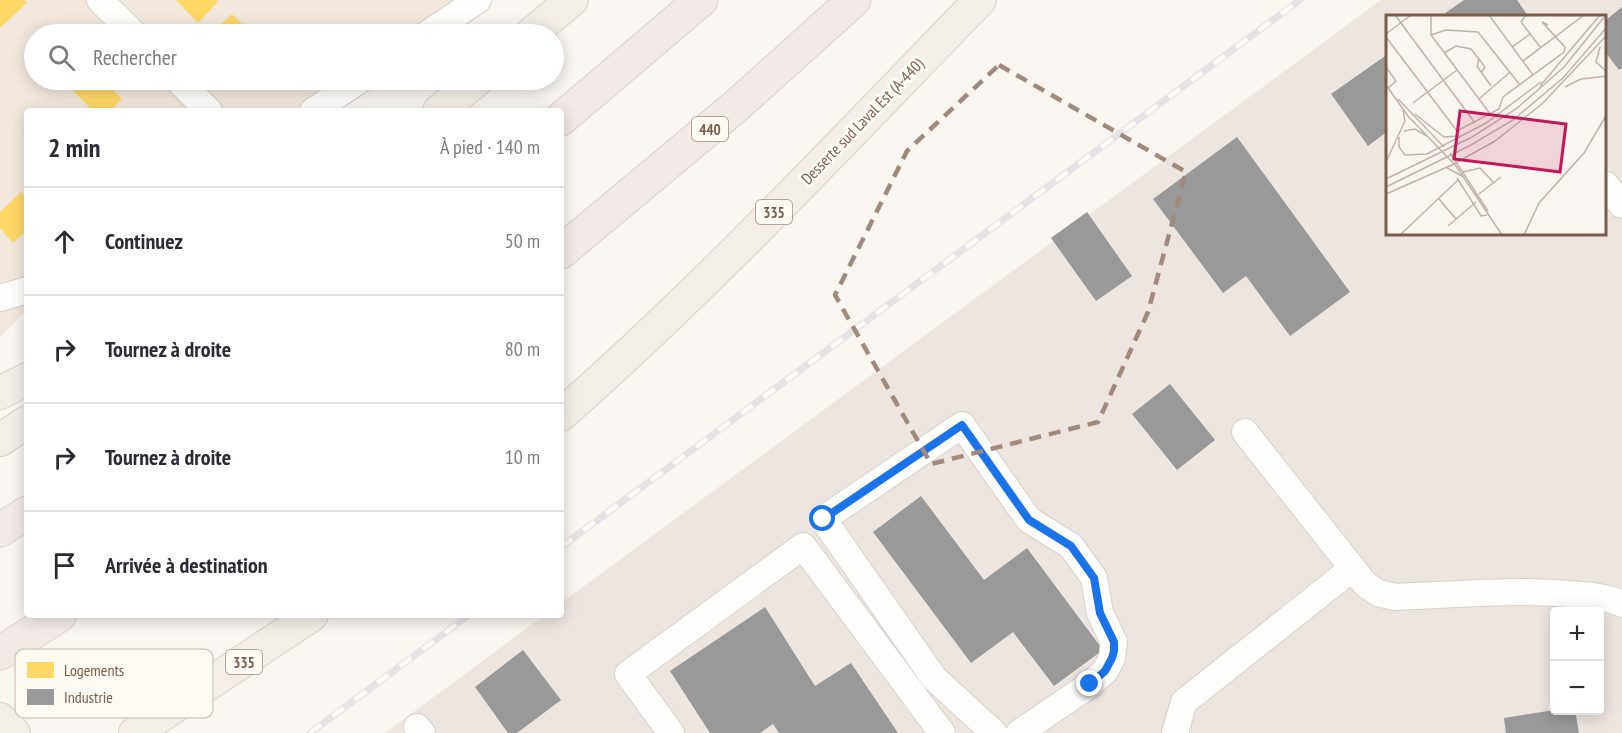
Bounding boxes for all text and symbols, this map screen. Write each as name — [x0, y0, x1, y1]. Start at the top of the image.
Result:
inset map — [1386, 15, 1607, 236]
search box — [24, 24, 564, 90]
icon: search — [45, 41, 78, 74]
text: Rechercher — [93, 43, 177, 71]
street label: Desserte sud Laval Est (A-440) — [797, 54, 928, 188]
road number: 440 — [692, 117, 728, 141]
text: 2 min — [48, 131, 101, 164]
text: À pied · 140 m — [440, 134, 540, 160]
road number: 335 — [756, 200, 792, 224]
icon: ahead — [48, 225, 81, 258]
text: Continuez — [105, 227, 183, 255]
text: 50 m — [505, 228, 540, 254]
icon: right — [48, 333, 81, 366]
text: Tournez à droite — [105, 335, 231, 363]
text: 80 m — [505, 336, 540, 362]
icon: right — [48, 441, 81, 474]
text: Tournez à droite — [105, 443, 231, 471]
text: 10 m — [505, 444, 540, 470]
route start — [809, 505, 835, 531]
icon: arrive — [48, 549, 81, 582]
text: Arrivée à destination — [105, 551, 268, 579]
map controls — [1550, 607, 1604, 715]
button: + — [1550, 607, 1604, 661]
legend — [15, 649, 213, 718]
road number: 335 — [226, 650, 262, 674]
text: Logements — [64, 660, 124, 680]
button: − — [1550, 661, 1604, 715]
route end — [1076, 670, 1102, 696]
text: Industrie — [64, 687, 113, 707]

